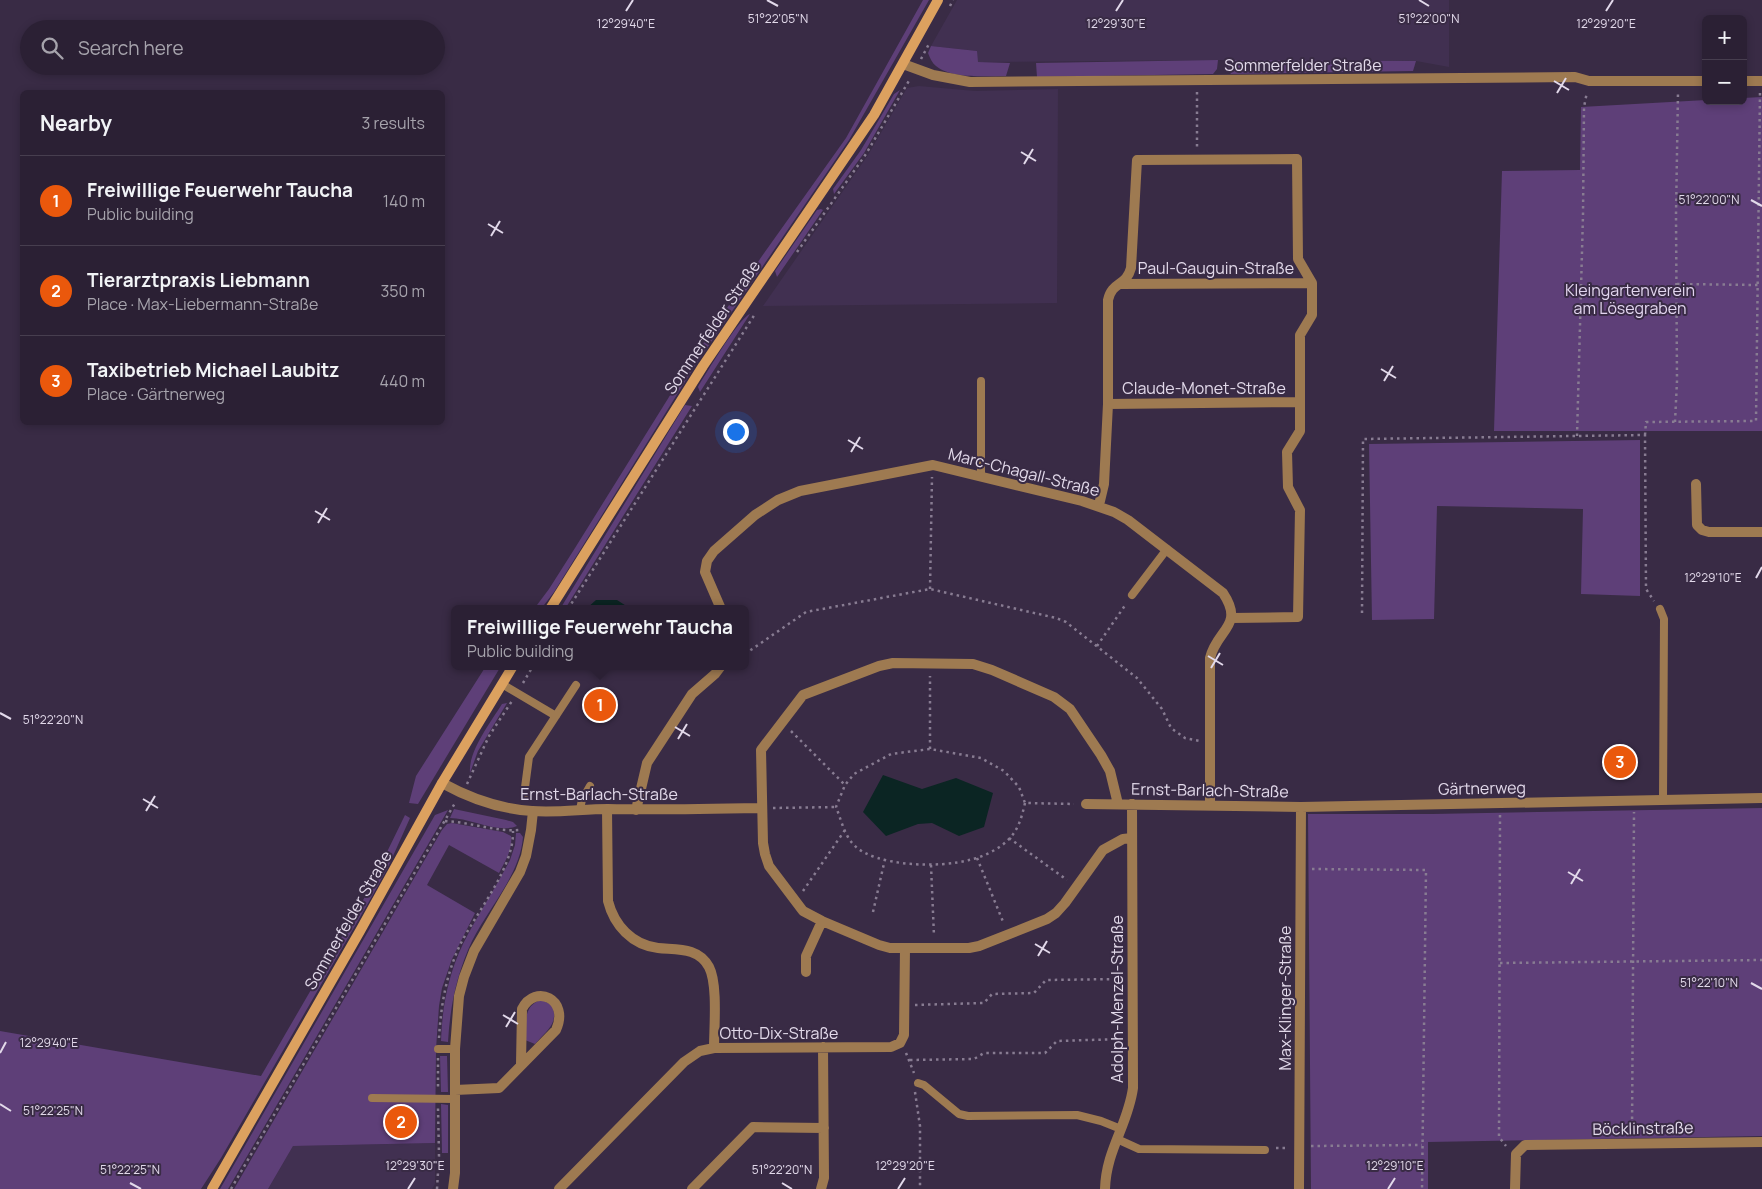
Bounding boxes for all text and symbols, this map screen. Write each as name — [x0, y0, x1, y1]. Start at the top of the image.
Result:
text: 51°22'05"N — [748, 10, 808, 27]
text: 51°22'00"N — [1399, 10, 1459, 27]
text: 12°29'40"E — [597, 15, 655, 32]
text: 12°29'30"E — [1086, 15, 1146, 32]
text: 12°29'20"E — [1576, 15, 1636, 32]
map controls — [1702, 15, 1747, 105]
button: + — [1702, 15, 1747, 60]
search box — [20, 20, 445, 75]
icon: search — [38, 34, 66, 62]
text: Search here — [78, 35, 184, 61]
street label: Sommerfelder Straße — [1224, 54, 1382, 76]
button: − — [1702, 60, 1747, 105]
text: Nearby — [40, 109, 112, 137]
text: 3 results — [362, 112, 425, 134]
text: Freiwillige Feuerwehr Taucha — [87, 177, 353, 203]
text: 1 — [52, 190, 60, 212]
text: 140 m — [383, 190, 425, 212]
text: 51°22'00"N — [1679, 191, 1739, 208]
text: Public building — [87, 203, 194, 225]
street label: Sommerfelder Straße — [659, 256, 765, 398]
street label: Paul-Gauguin-Straße — [1138, 257, 1294, 279]
text: Tierarztpraxis Liebmann — [87, 267, 310, 293]
park label: Kleingartenverein am Lösegraben — [1565, 279, 1695, 319]
text: 2 — [51, 280, 61, 302]
text: 350 m — [380, 280, 425, 302]
text: Place · Max-Liebermann-Straße — [87, 293, 318, 315]
text: Taxibetrieb Michael Laubitz — [87, 357, 339, 383]
text: 3 — [51, 370, 61, 392]
text: 440 m — [379, 370, 425, 392]
street label: Claude-Monet-Straße — [1122, 377, 1286, 399]
text: Place · Gärtnerweg — [87, 383, 225, 405]
your location — [723, 419, 749, 445]
street label: Marc-Chagall-Straße — [946, 443, 1102, 501]
text: 12°29'10"E — [1684, 569, 1742, 586]
popup — [451, 605, 749, 670]
text: Freiwillige Feuerwehr Taucha — [467, 614, 733, 640]
text: Public building — [467, 640, 574, 662]
pin: 1 — [584, 686, 616, 724]
text: 51°22'20"N — [23, 711, 83, 728]
pin: 3 — [1604, 743, 1636, 781]
street label: Gärtnerweg — [1438, 776, 1526, 800]
street label: Ernst-Barlach-Straße — [1131, 778, 1289, 802]
street label: Ernst-Barlach-Straße — [520, 783, 678, 805]
street label: Sommerfelder Straße — [299, 846, 397, 994]
street label: Adolph-Menzel-Straße — [1106, 915, 1128, 1083]
street label: Max-Klinger-Straße — [1274, 926, 1296, 1070]
text: 51°22'10"N — [1680, 974, 1738, 991]
street label: Otto-Dix-Straße — [720, 1022, 838, 1044]
text: 12°29'40"E — [20, 1034, 78, 1051]
text: 51°22'25"N — [23, 1102, 83, 1119]
pin: 2 — [385, 1103, 417, 1141]
street label: Böcklinstraße — [1592, 1116, 1694, 1140]
text: 12°29'30"E — [385, 1157, 445, 1174]
text: 12°29'20"E — [875, 1157, 935, 1174]
text: 12°29'10"E — [1366, 1157, 1424, 1174]
text: 51°22'25"N — [100, 1161, 160, 1178]
text: 51°22'20"N — [752, 1161, 812, 1178]

